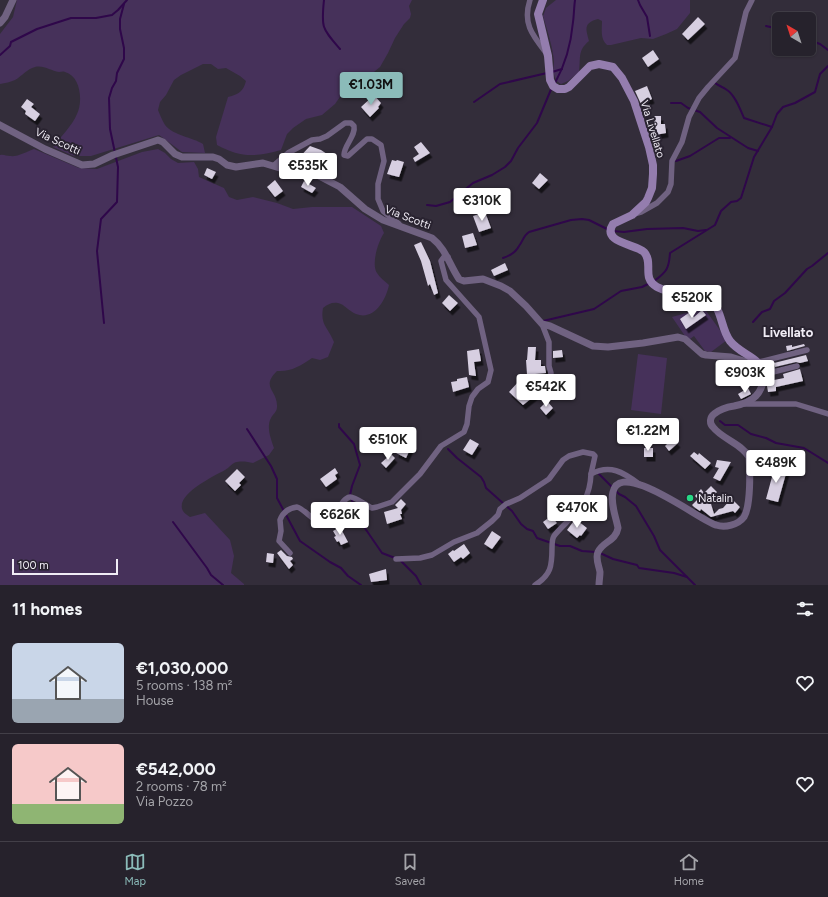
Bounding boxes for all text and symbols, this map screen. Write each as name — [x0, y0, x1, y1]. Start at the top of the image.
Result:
north arrow — [772, 12, 816, 56]
map controls — [772, 12, 816, 56]
pin: €1.03M — [338, 72, 404, 106]
text: €1.03M — [349, 77, 393, 92]
street label: Via Livellato — [638, 99, 667, 159]
street label: Via Scotti — [33, 125, 82, 158]
pin: €535K — [280, 153, 336, 187]
text: €535K — [288, 158, 328, 173]
pin: €310K — [454, 188, 510, 222]
text: €310K — [463, 193, 501, 208]
street label: Via Scotti — [383, 203, 433, 232]
pin: €520K — [664, 285, 720, 319]
text: €520K — [671, 290, 713, 305]
district label: Livellato — [763, 325, 814, 340]
pin: €903K — [717, 360, 773, 394]
text: €903K — [725, 365, 765, 380]
pin: €542K — [518, 374, 574, 408]
text: €542K — [525, 379, 567, 394]
pin: €1.22M — [615, 418, 681, 452]
text: €1.22M — [626, 423, 670, 438]
pin: €510K — [360, 427, 416, 461]
text: €510K — [368, 432, 408, 447]
pin: €489K — [748, 450, 804, 484]
text: €489K — [755, 455, 797, 470]
place label: Natalin — [698, 492, 733, 505]
marker: Natalin — [685, 493, 695, 503]
pin: €470K — [549, 495, 605, 529]
text: €470K — [556, 500, 598, 515]
pin: €626K — [312, 502, 368, 536]
text: €626K — [320, 507, 360, 522]
scale bar — [12, 557, 118, 576]
text: 100 m — [18, 559, 49, 572]
icon: filters — [794, 598, 816, 620]
text: 11 homes — [12, 599, 82, 619]
text: €1,030,000 — [136, 658, 228, 678]
icon: home — [44, 659, 92, 707]
icon: heart — [794, 672, 816, 694]
text: 5 rooms · 138 m² — [136, 678, 232, 693]
text: House — [136, 693, 174, 708]
text: €542,000 — [136, 759, 216, 779]
icon: home — [44, 760, 92, 808]
icon: heart — [794, 773, 816, 795]
text: 2 rooms · 78 m² — [136, 779, 227, 794]
text: Via Pozzo — [136, 794, 193, 809]
tab: Map — [124, 851, 146, 888]
tab: Saved — [395, 851, 425, 888]
tab: Home — [674, 851, 704, 888]

